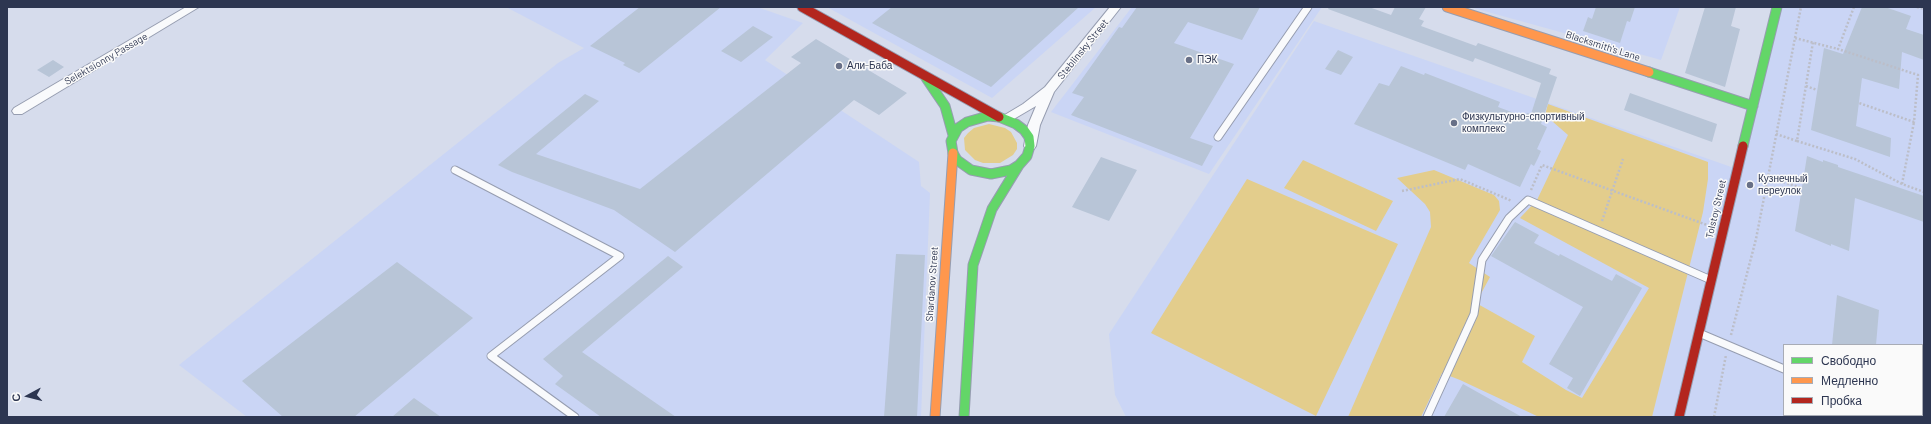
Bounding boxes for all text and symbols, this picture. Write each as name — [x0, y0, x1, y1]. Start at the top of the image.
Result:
street label: Steblinsky Street — [1055, 16, 1111, 82]
street label: Blacksmith's Lane — [1564, 28, 1642, 64]
street label: Selektsionny Passage — [62, 30, 150, 88]
place label: ПЭК — [1197, 54, 1217, 66]
marker: ПЭК — [1184, 55, 1194, 65]
place label: Али-Баба — [847, 60, 892, 72]
marker: Али-Баба — [834, 61, 844, 71]
place label: Физкультурно-спортивный комплекс — [1462, 111, 1585, 134]
marker: Физкультурно-спортивный комплекс — [1449, 118, 1459, 128]
place label: Кузнечный переулок — [1758, 173, 1808, 196]
street label: Tolstoy Street — [1703, 178, 1729, 240]
marker: Кузнечный переулок — [1745, 180, 1755, 190]
street label: Shardanov Street — [923, 246, 941, 322]
legend — [1783, 344, 1923, 416]
text: Свободно — [1821, 353, 1876, 367]
text: Медленно — [1821, 373, 1878, 387]
north arrow — [8, 376, 48, 416]
text: С — [9, 393, 23, 402]
text: Пробка — [1821, 393, 1862, 407]

